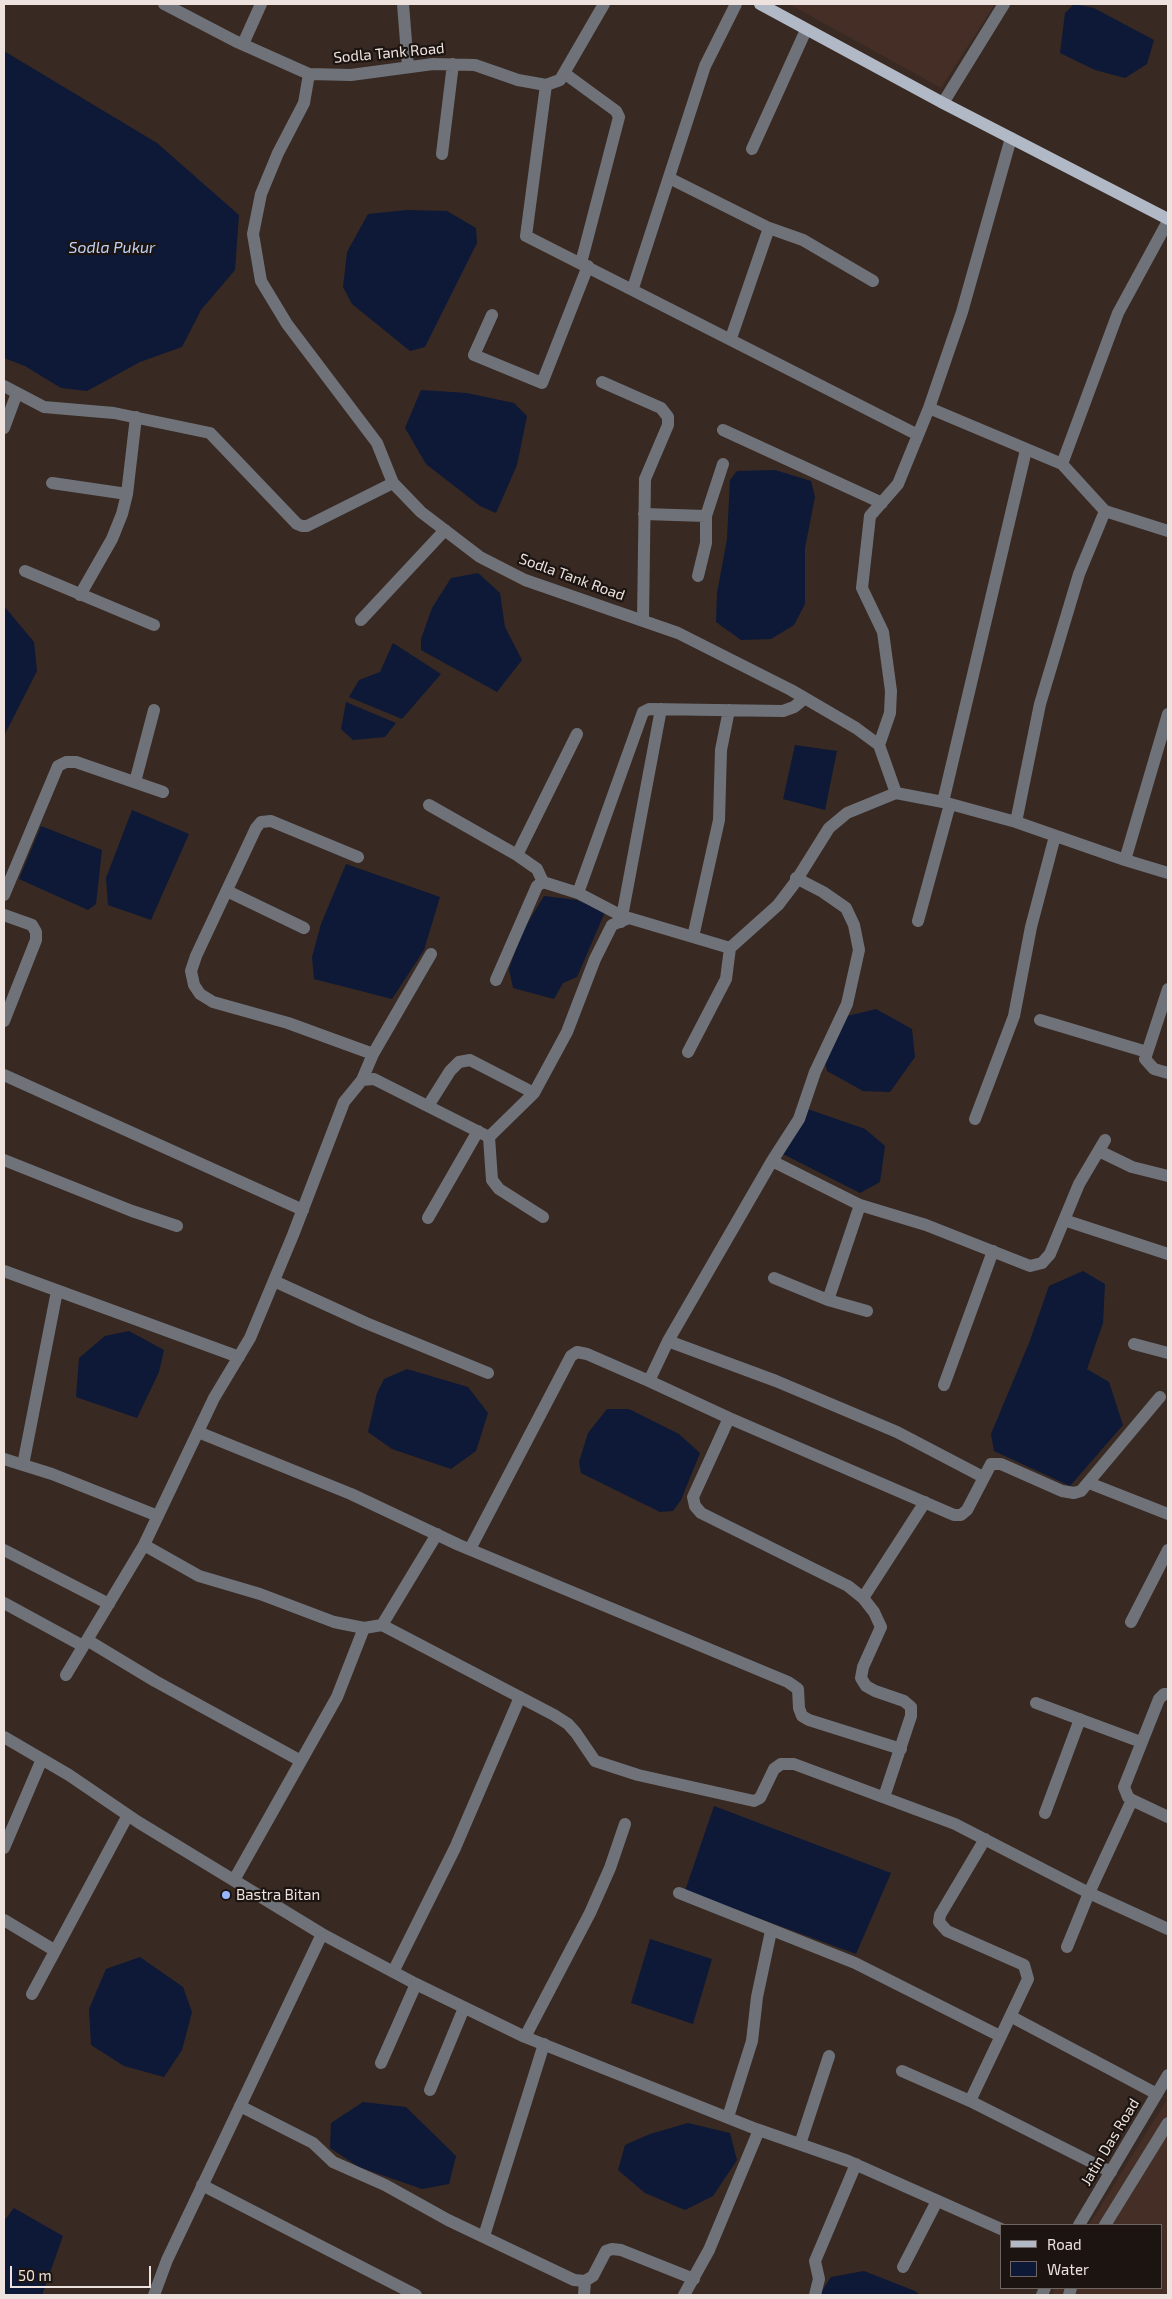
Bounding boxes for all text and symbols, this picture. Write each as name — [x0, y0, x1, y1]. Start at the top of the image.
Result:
street label: Sodla Tank Road — [333, 39, 445, 67]
water label: Sodla Pukur — [69, 238, 155, 258]
street label: Sodla Tank Road — [517, 550, 627, 604]
place label: Bastra Bitan — [236, 1886, 320, 1904]
marker: Bastra Bitan — [220, 1889, 232, 1901]
street label: Jatin Das Road — [1077, 2095, 1143, 2189]
legend — [1000, 2224, 1162, 2289]
text: Road — [1047, 2235, 1082, 2253]
scale bar — [12, 2256, 154, 2288]
text: Water — [1047, 2260, 1089, 2278]
text: 50 m — [18, 2266, 52, 2284]

